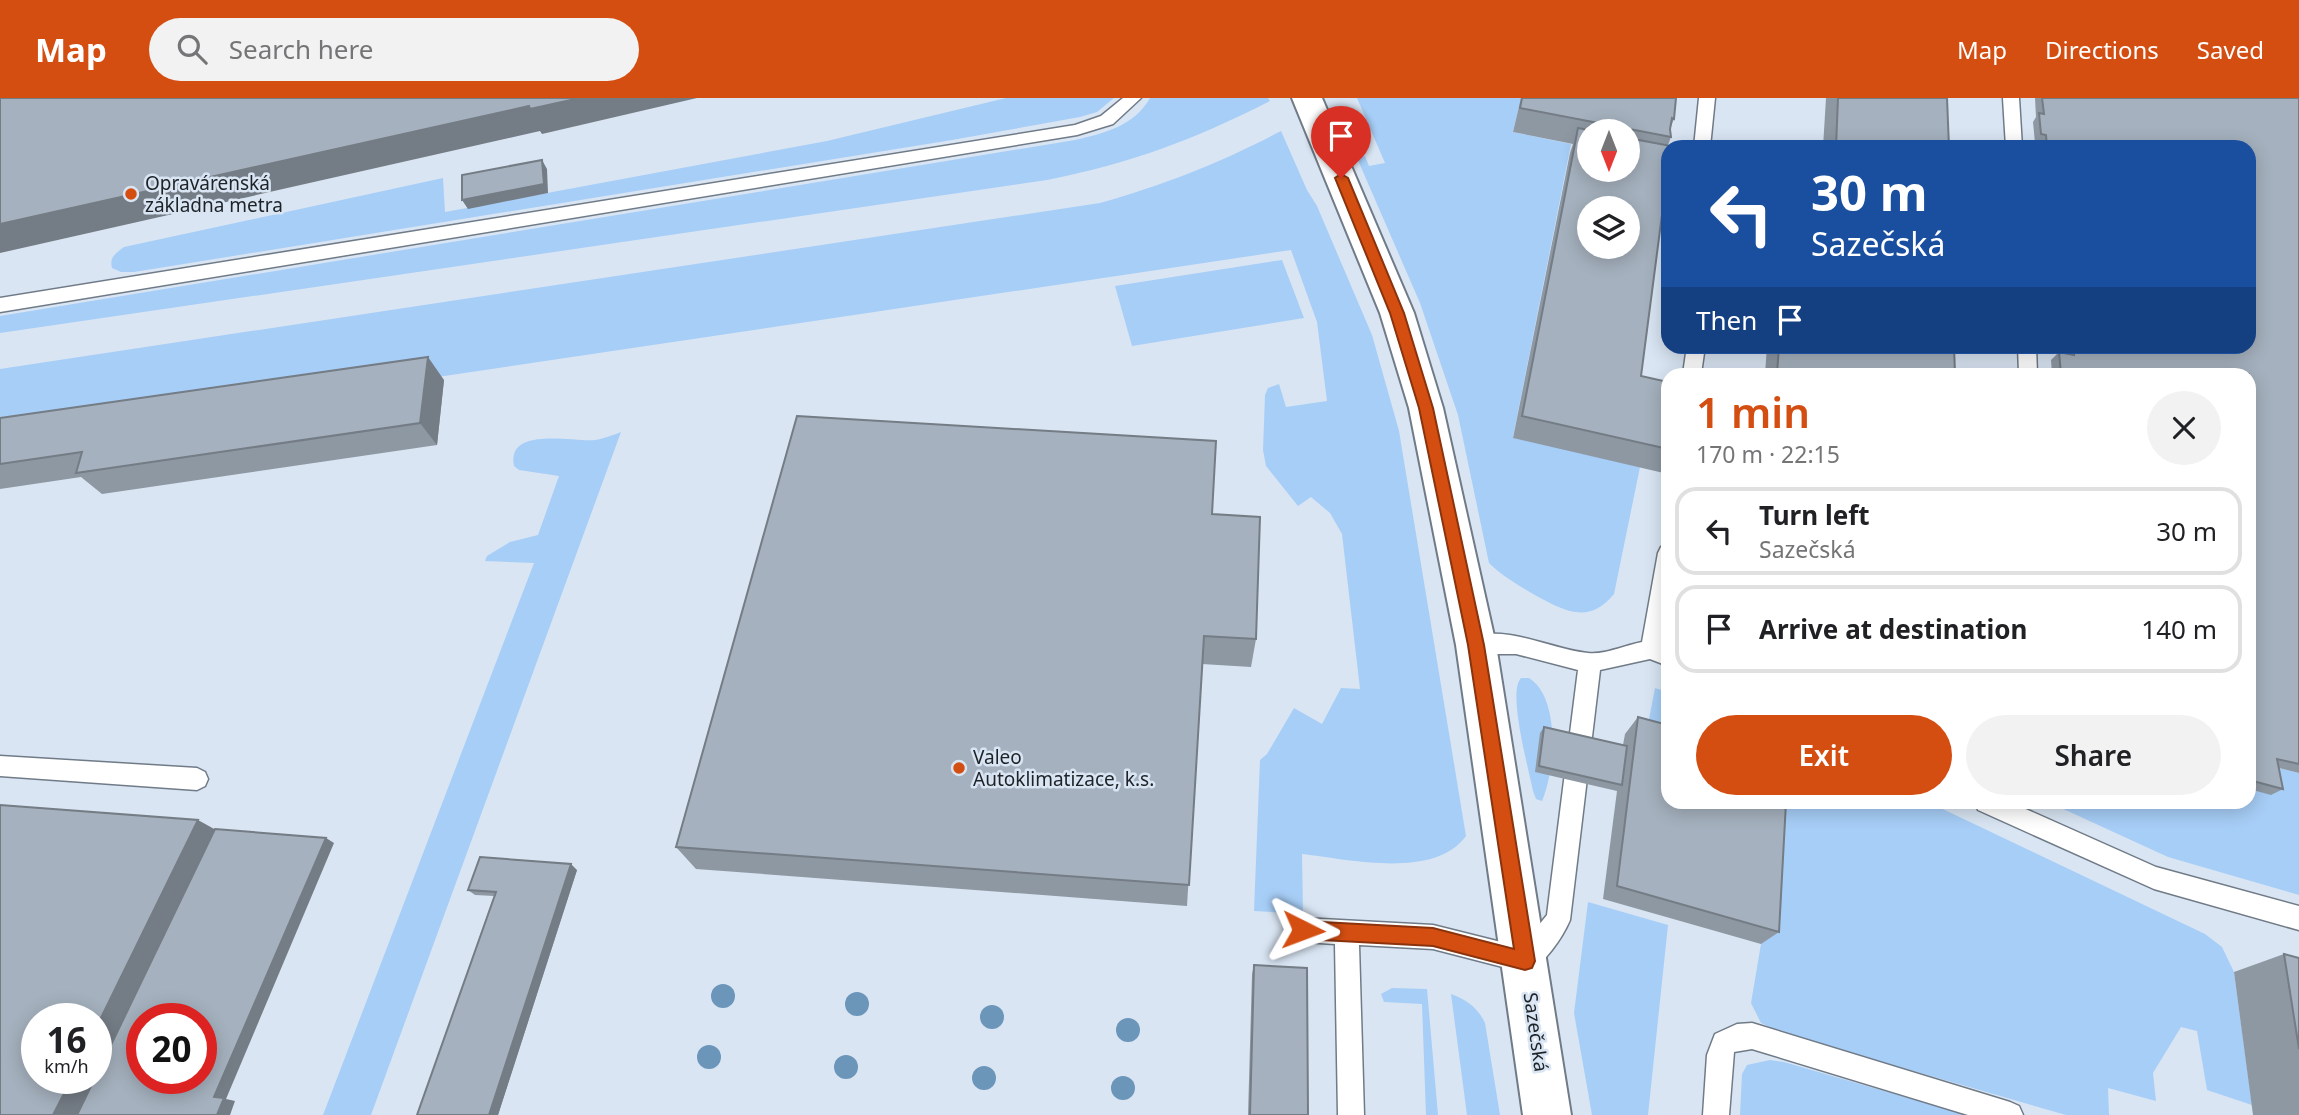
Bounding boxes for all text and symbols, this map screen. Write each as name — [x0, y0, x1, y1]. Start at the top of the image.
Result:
search box — [149, 18, 639, 81]
text: Map — [35, 27, 107, 72]
icon: search — [173, 30, 211, 68]
text: Search here — [229, 31, 373, 67]
text: Map — [1957, 33, 2007, 66]
text: Directions — [2045, 33, 2159, 66]
text: Saved — [2197, 33, 2264, 66]
pin — [1311, 106, 1371, 178]
icon: arrive — [1322, 117, 1360, 155]
north arrow — [1577, 119, 1640, 182]
map controls — [1577, 119, 1640, 259]
text: 30 m — [1811, 159, 1928, 225]
icon: left — [1696, 168, 1787, 259]
place label: Opravárenská základna metra — [145, 170, 283, 218]
marker: Opravárenská základna metra — [123, 186, 139, 202]
button: layers — [1577, 196, 1640, 259]
text: Sazečská — [1811, 222, 1945, 265]
icon: arrive — [1771, 301, 1809, 339]
text: Then — [1696, 302, 1757, 338]
text: 1 min — [1696, 383, 1810, 440]
button: close — [2147, 391, 2221, 465]
text: 170 m · 22:15 — [1696, 438, 1840, 470]
text: Turn left — [1759, 497, 1870, 533]
icon: left — [1700, 512, 1738, 550]
text: 30 m — [2156, 513, 2217, 549]
text: Sazečská — [1759, 533, 1856, 565]
icon: arrive — [1700, 610, 1738, 648]
text: Arrive at destination — [1759, 611, 2028, 647]
text: 140 m — [2141, 611, 2217, 647]
button: Exit — [1696, 715, 1952, 795]
button: Share — [1966, 715, 2221, 795]
place label: Valeo Autoklimatizace, k.s. — [973, 744, 1154, 792]
marker: Valeo Autoklimatizace, k.s. — [951, 760, 967, 776]
position arrow — [1266, 893, 1340, 967]
street label: Sazečská — [1518, 991, 1554, 1073]
speed limit sign: 20 — [126, 1003, 217, 1094]
text: 16 — [46, 1016, 87, 1063]
text: km/h — [44, 1054, 89, 1078]

